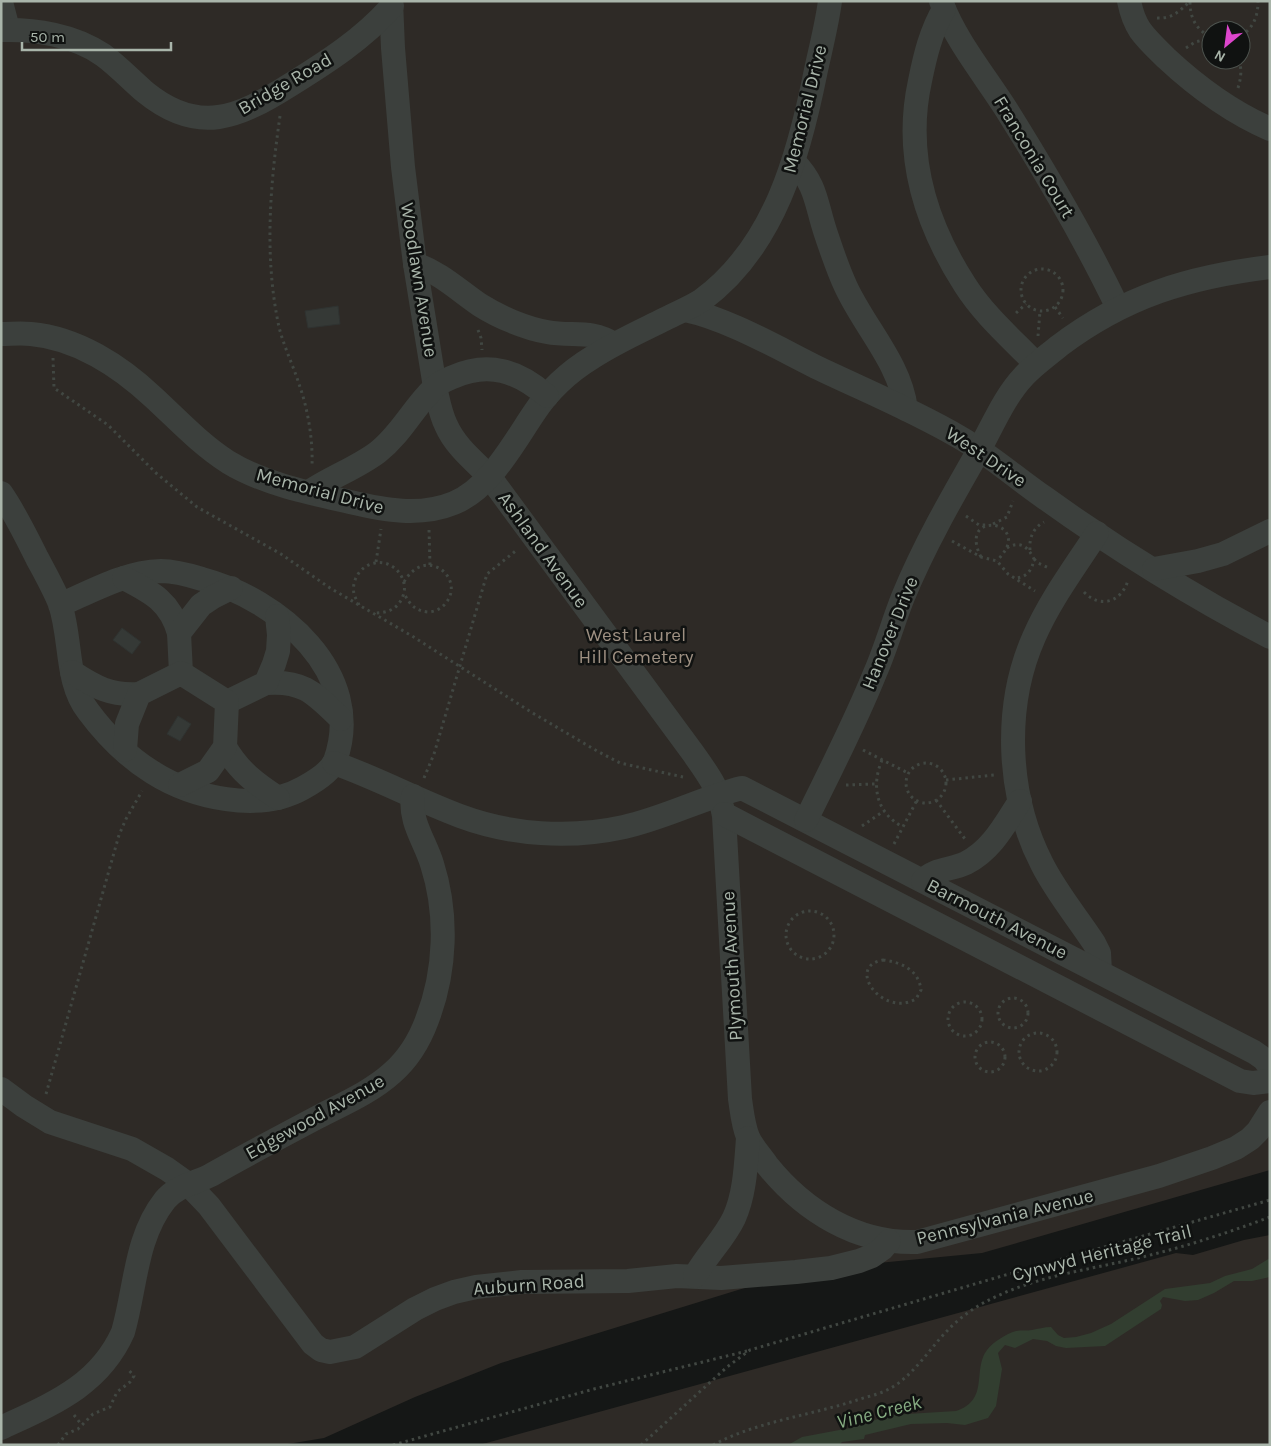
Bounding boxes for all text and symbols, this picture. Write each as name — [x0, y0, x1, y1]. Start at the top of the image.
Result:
scale bar — [22, 20, 171, 52]
north arrow — [1201, 20, 1251, 70]
text: 50 m — [30, 28, 65, 46]
street label: Memorial Drive — [778, 43, 832, 175]
text: N — [1211, 46, 1228, 66]
street label: Bridge Road — [234, 48, 336, 120]
street label: Franconia Court — [989, 92, 1079, 222]
street label: Woodlawn Avenue — [396, 201, 442, 359]
street label: West Drive — [942, 422, 1030, 492]
street label: Memorial Drive — [254, 463, 386, 519]
street label: Ashland Avenue — [494, 488, 592, 612]
street label: Hanover Drive — [857, 573, 923, 693]
park label: West Laurel Hill Cemetery — [578, 624, 694, 668]
street label: Barmouth Avenue — [923, 874, 1071, 964]
street label: Plymouth Avenue — [717, 891, 747, 1041]
street label: Edgewood Avenue — [242, 1070, 388, 1164]
street label: Pennsylvania Avenue — [914, 1184, 1096, 1250]
street label: Cynwyd Heritage Trail — [1010, 1220, 1194, 1286]
street label: Auburn Road — [472, 1270, 586, 1300]
water label: Vine Creek — [834, 1390, 925, 1434]

